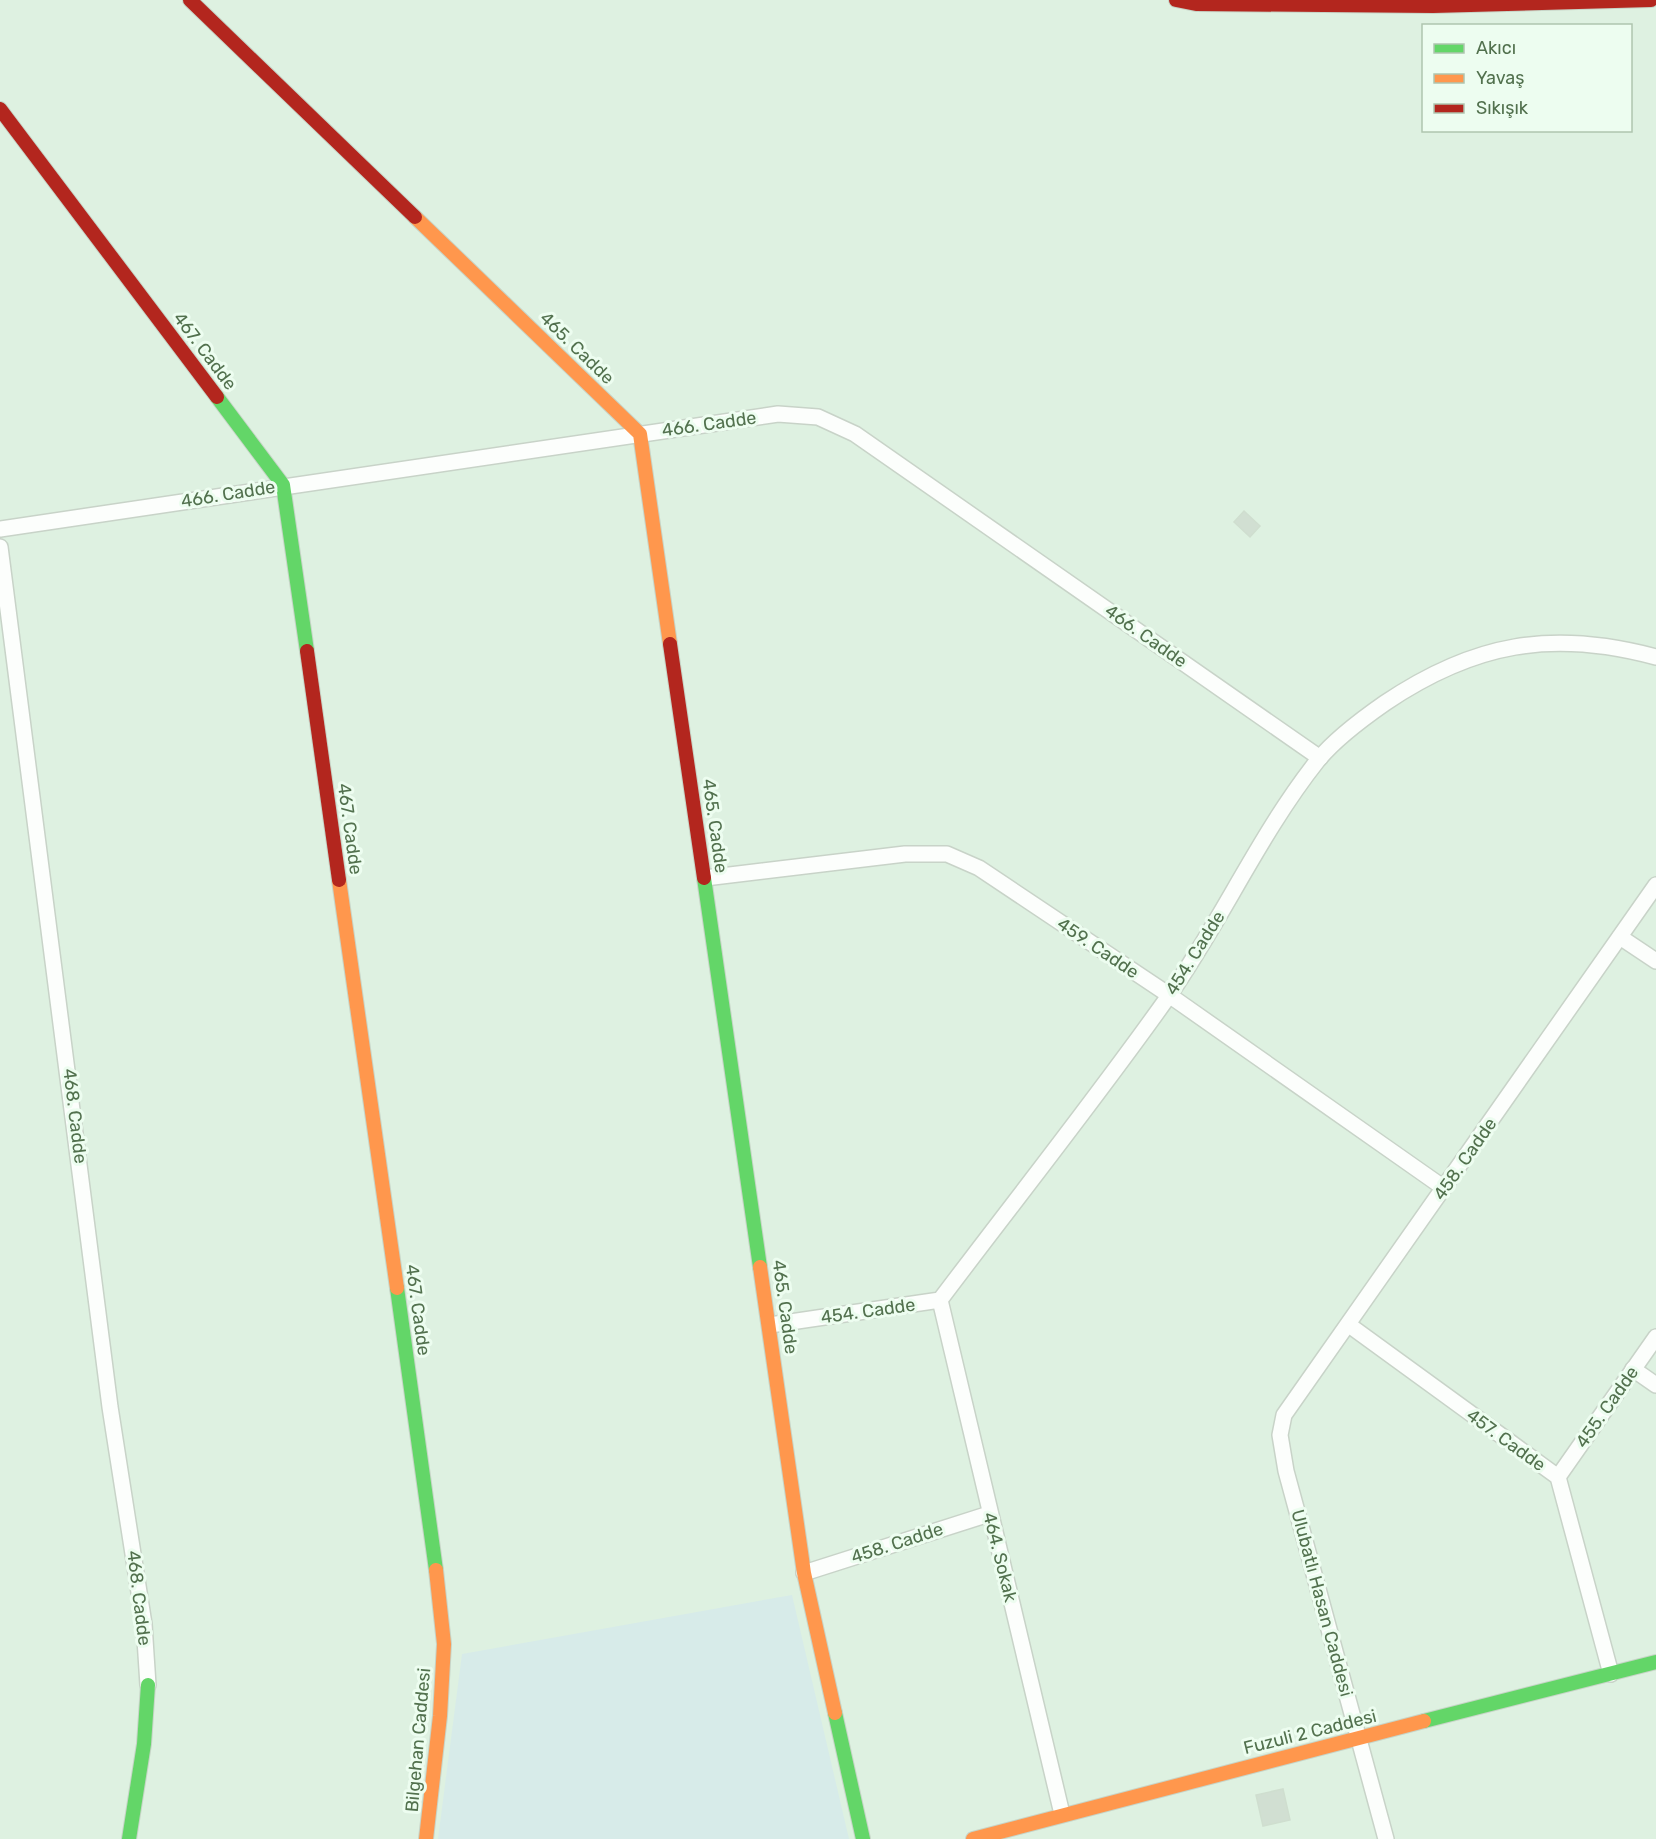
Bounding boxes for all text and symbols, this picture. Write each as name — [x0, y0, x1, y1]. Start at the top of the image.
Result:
legend — [1422, 24, 1632, 132]
text: Akıcı — [1476, 37, 1516, 59]
text: Yavaş — [1476, 67, 1524, 89]
text: Sıkışık — [1476, 97, 1529, 119]
street label: 465. Cadde — [535, 307, 619, 389]
street label: 467. Cadde — [169, 308, 241, 394]
street label: 466. Cadde — [660, 406, 758, 442]
street label: 466. Cadde — [179, 476, 277, 512]
street label: 466. Cadde — [1101, 600, 1191, 672]
street label: 465. Cadde — [698, 777, 732, 875]
street label: 467. Cadde — [333, 782, 367, 876]
street label: 454. Cadde — [1160, 907, 1230, 999]
street label: 459. Cadde — [1053, 913, 1143, 983]
street label: 468. Cadde — [58, 1067, 92, 1165]
street label: 458. Cadde — [1429, 1114, 1501, 1204]
street label: 465. Cadde — [768, 1258, 802, 1356]
street label: 467. Cadde — [401, 1263, 435, 1357]
street label: 454. Cadde — [819, 1293, 917, 1329]
street label: 455. Cadde — [1571, 1362, 1643, 1452]
street label: 457. Cadde — [1462, 1404, 1550, 1476]
street label: Ulubatlı Hasan Caddesi — [1286, 1507, 1358, 1699]
street label: 464. Sokak — [978, 1510, 1022, 1605]
street label: 458. Cadde — [848, 1518, 946, 1568]
street label: 468. Cadde — [122, 1549, 156, 1647]
street label: Bilgehan Caddesi — [401, 1667, 435, 1813]
street label: Fuzuli 2 Caddesi — [1241, 1705, 1379, 1759]

